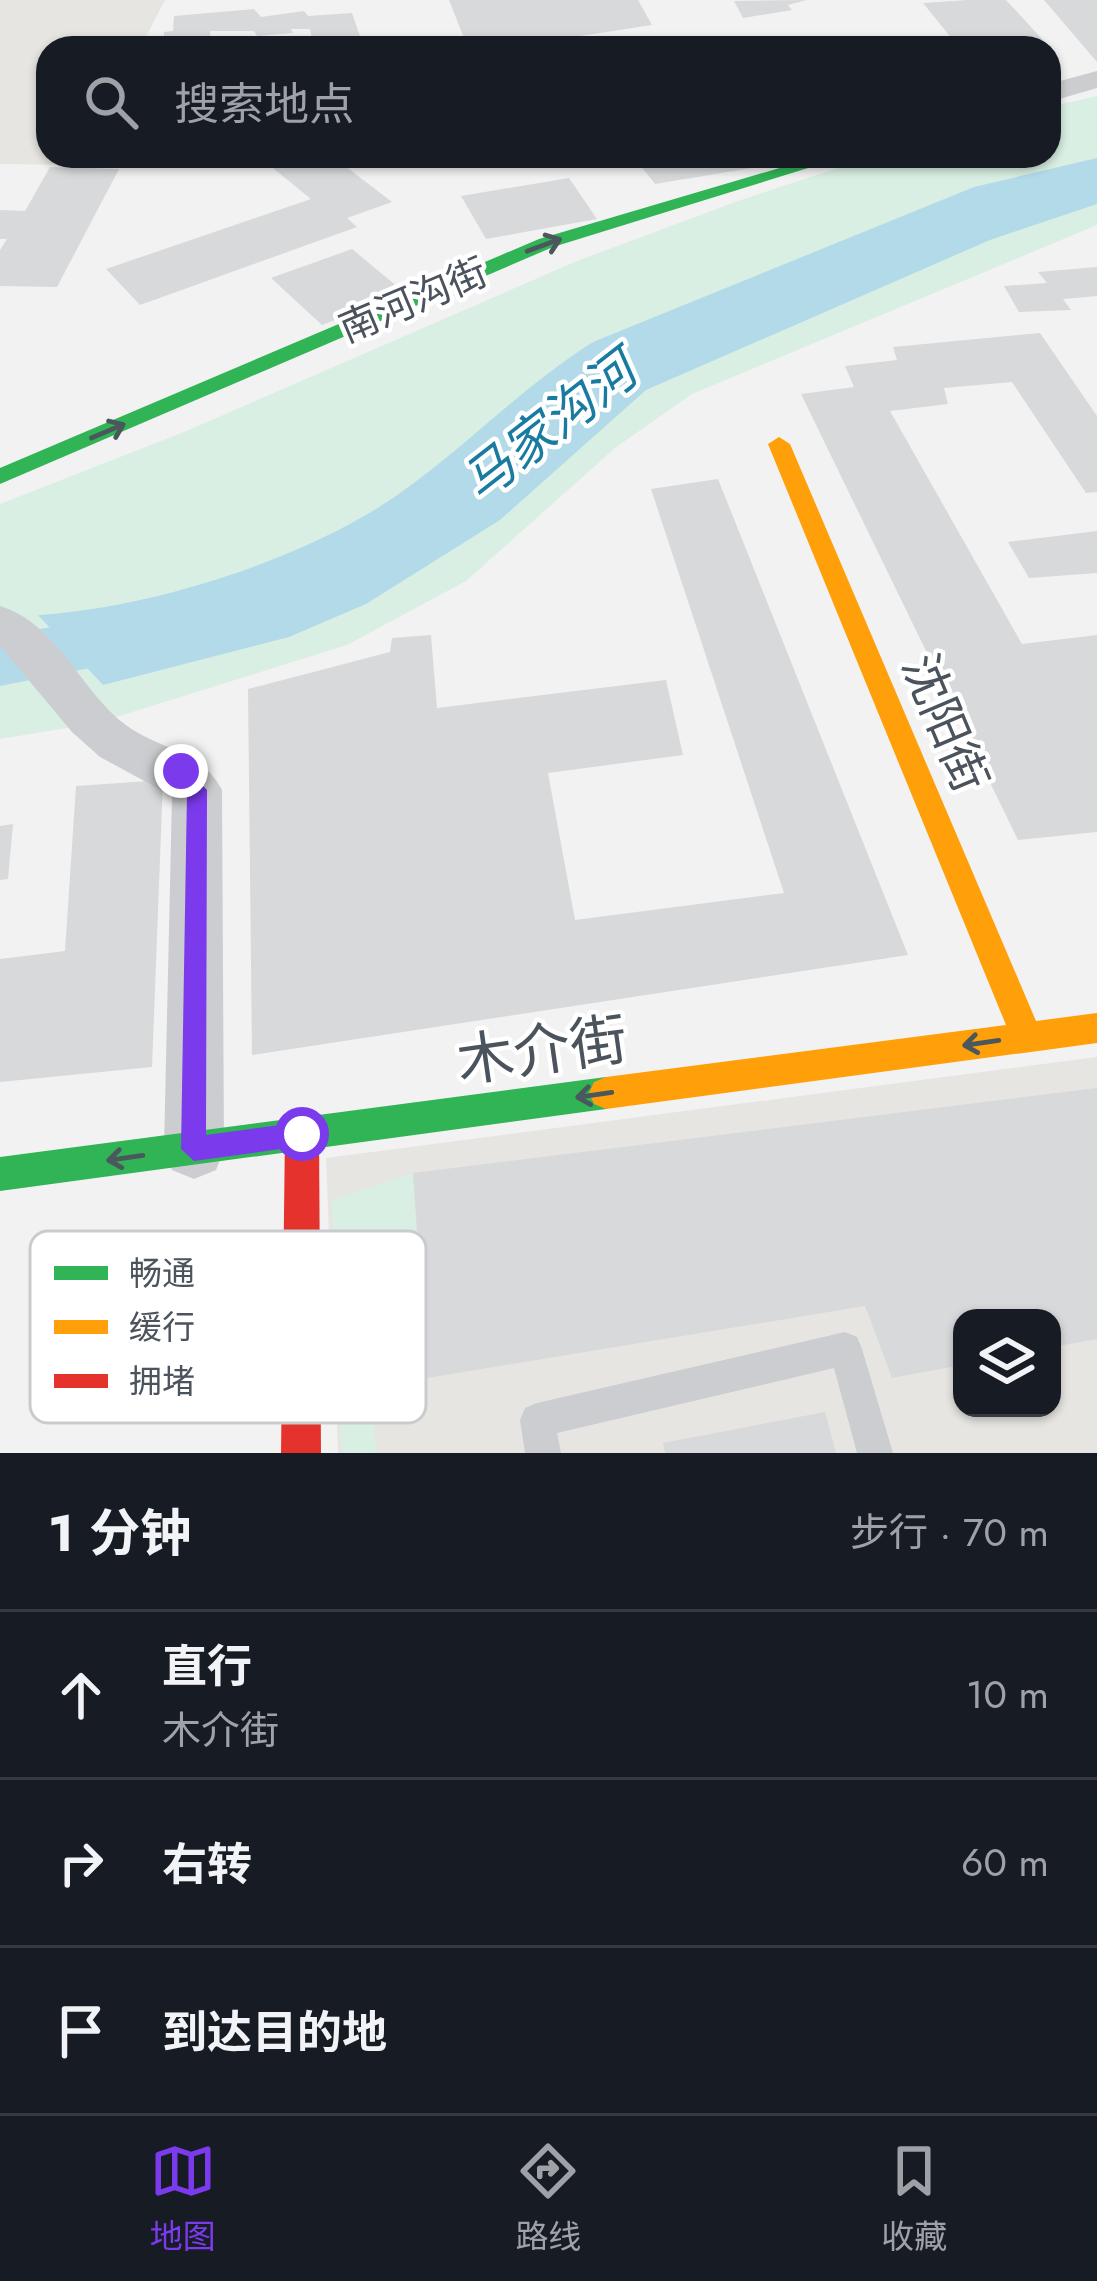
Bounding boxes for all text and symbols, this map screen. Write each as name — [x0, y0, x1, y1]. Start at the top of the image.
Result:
search box — [36, 36, 1061, 168]
icon: search — [78, 69, 144, 135]
text: 搜索地点 — [174, 72, 354, 137]
one-way arrow — [524, 233, 561, 255]
street label: 南河沟街 — [330, 243, 496, 357]
water label: 马家沟河 — [446, 329, 659, 518]
one-way arrow — [88, 419, 125, 440]
street label: 沈阳街 — [885, 643, 1005, 803]
route end — [154, 744, 208, 798]
street label: 木介街 — [452, 997, 632, 1103]
one-way arrow — [962, 1032, 1001, 1055]
one-way arrow — [576, 1084, 615, 1107]
route start — [275, 1107, 329, 1161]
one-way arrow — [106, 1147, 145, 1170]
legend — [30, 1231, 426, 1423]
text: 畅通 — [129, 1250, 195, 1297]
text: 缓行 — [129, 1304, 195, 1351]
map controls — [953, 1309, 1061, 1417]
button: layers — [953, 1309, 1061, 1417]
text: 拥堵 — [129, 1358, 195, 1405]
text: 1 分钟 — [48, 1496, 191, 1570]
text: 步行 · 70 m — [850, 1504, 1049, 1561]
text: 直行 — [162, 1634, 252, 1699]
icon: ahead — [48, 1662, 114, 1728]
text: 10 m — [966, 1666, 1049, 1723]
text: 木介街 — [162, 1702, 279, 1759]
icon: right — [48, 1830, 114, 1896]
text: 右转 — [162, 1832, 252, 1897]
text: 60 m — [961, 1834, 1049, 1891]
icon: arrive — [48, 1998, 114, 2064]
text: 到达目的地 — [162, 2000, 387, 2065]
tab: 地图 — [150, 2138, 216, 2260]
tab: 路线 — [515, 2138, 581, 2260]
tab: 收藏 — [881, 2138, 947, 2260]

